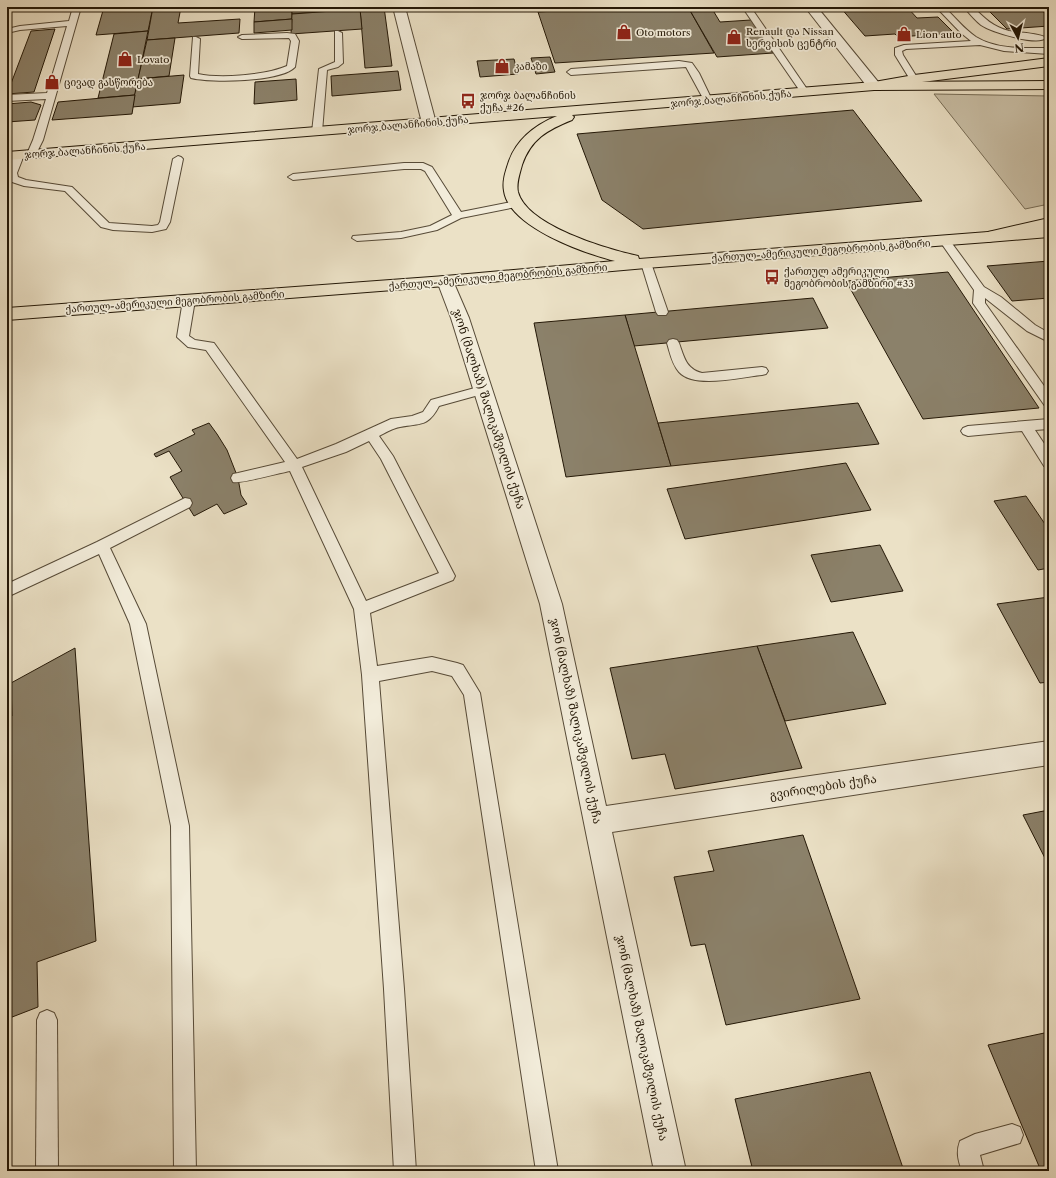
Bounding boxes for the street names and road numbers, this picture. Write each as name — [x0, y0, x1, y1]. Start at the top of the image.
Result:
street label: ჯორჯ ბალანჩინის ქუჩა — [670, 87, 792, 110]
street label: ჯორჯ ბალანჩინის ქუჩა — [347, 113, 469, 136]
street label: ჯორჯ ბალანჩინის ქუჩა — [24, 140, 146, 161]
street label: ქართულ-ამერიკული მეგობრობის გამზირი — [711, 236, 931, 265]
street label: ქართულ-ამერიკული მეგობრობის გამზირი — [388, 260, 608, 293]
street label: ქართულ-ამერიკული მეგობრობის გამზირი — [65, 287, 285, 316]
street label: ჯონ (მალხაზ) შალიკაშვილის ქუჩა — [450, 307, 529, 511]
street label: ჯონ (მალხაზ) შალიკაშვილის ქუჩა — [547, 617, 606, 825]
street label: გვირილების ქუჩა — [768, 771, 878, 802]
street label: ჯონ (მალხაზ) შალიკაშვილის ქუჩა — [613, 934, 672, 1142]

